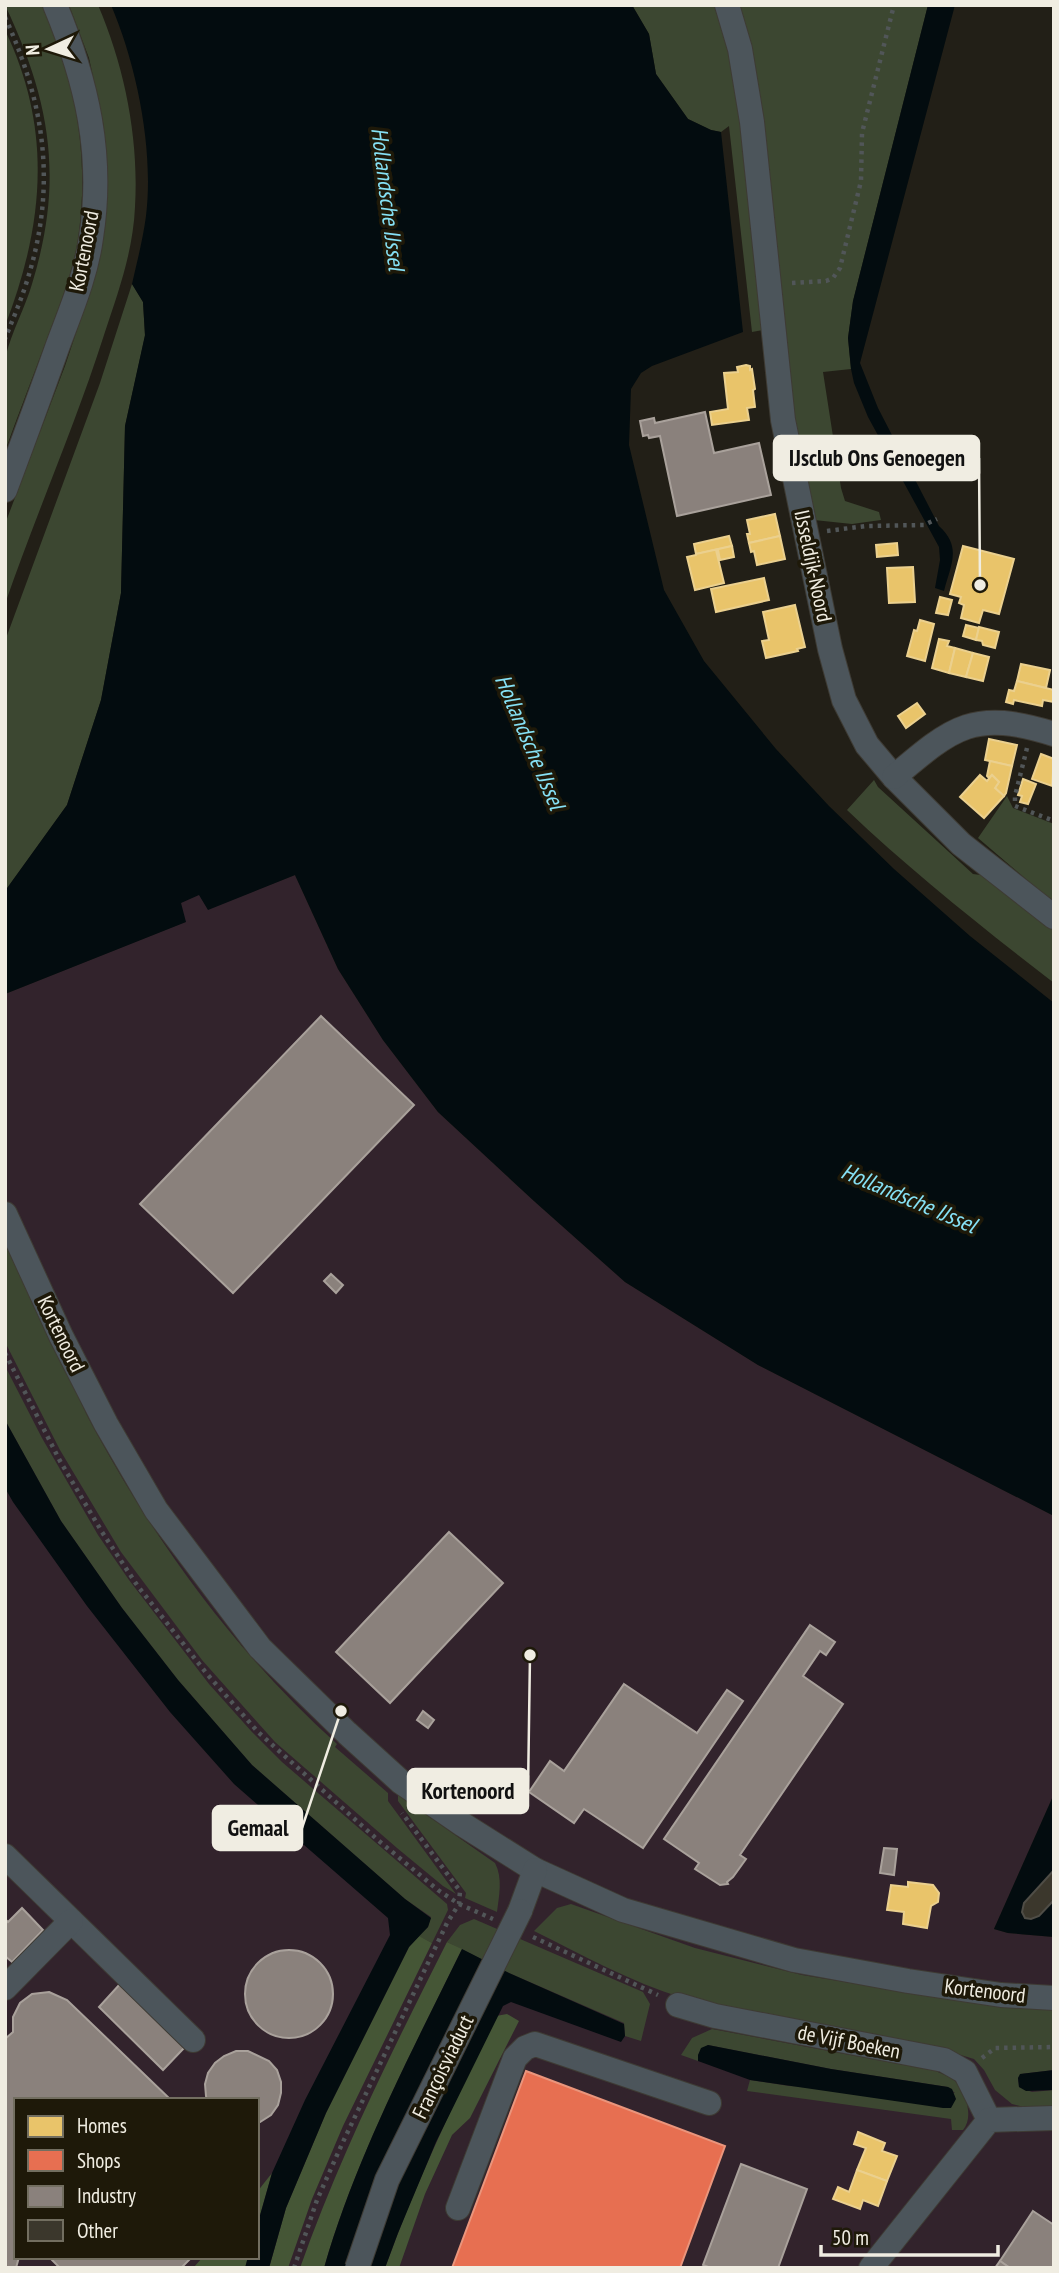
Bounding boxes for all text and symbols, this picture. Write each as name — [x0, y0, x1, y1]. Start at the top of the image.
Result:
north arrow — [14, 14, 84, 84]
text: N — [20, 44, 44, 56]
water label: Hollandsche IJssel — [365, 126, 412, 275]
street label: Kortenoord — [62, 208, 105, 293]
callout: IJsclub Ons Genoegen — [774, 436, 979, 480]
text: IJsclub Ons Genoegen — [789, 443, 965, 472]
street label: IJsseldijk-Noord — [788, 507, 839, 624]
water label: Hollandsche IJssel — [489, 670, 573, 816]
water label: Hollandsche IJssel — [837, 1156, 984, 1240]
street label: Kortenoord — [31, 1291, 91, 1376]
callout: Kortenoord — [408, 1769, 528, 1813]
text: Kortenoord — [422, 1776, 514, 1805]
callout: Gemaal — [213, 1806, 302, 1850]
text: Gemaal — [227, 1813, 289, 1842]
street label: Kortenoord — [943, 1972, 1027, 2009]
street label: Françoisviaduct — [406, 2010, 479, 2123]
street label: de Vijf Boeken — [796, 2018, 903, 2065]
legend — [14, 2098, 259, 2259]
text: Homes — [77, 2112, 127, 2139]
text: Shops — [77, 2147, 121, 2174]
text: Industry — [77, 2182, 136, 2209]
scale bar — [821, 2214, 998, 2258]
text: Other — [77, 2217, 118, 2244]
text: 50 m — [832, 2224, 869, 2251]

